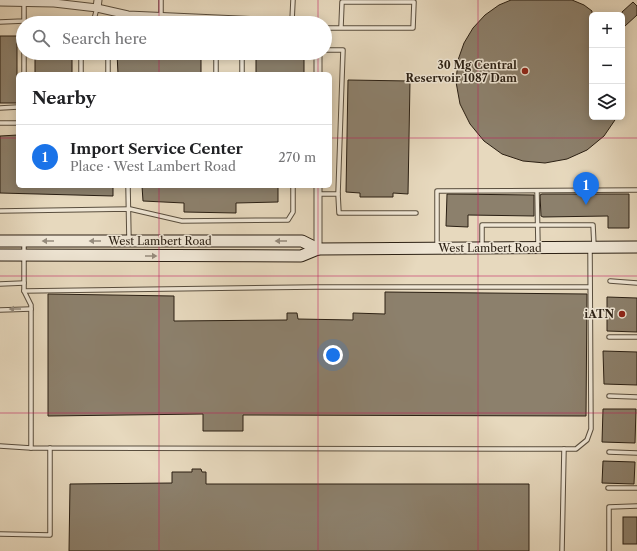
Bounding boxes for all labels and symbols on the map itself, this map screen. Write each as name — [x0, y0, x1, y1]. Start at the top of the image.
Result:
place label: 30 Mg Central Reservoir 1087 Dam — [406, 58, 517, 85]
marker: 30 Mg Central Reservoir 1087 Dam — [520, 66, 530, 76]
pin: 1 — [573, 172, 599, 205]
street label: West Lambert Road — [107, 234, 212, 248]
one-way arrow — [41, 238, 54, 244]
one-way arrow — [88, 238, 101, 244]
one-way arrow — [274, 238, 287, 244]
street label: West Lambert Road — [437, 241, 542, 255]
one-way arrow — [145, 253, 158, 259]
one-way arrow — [8, 306, 21, 312]
place label: iATN — [584, 307, 614, 321]
marker: iATN — [617, 309, 627, 319]
your location — [323, 345, 343, 365]

